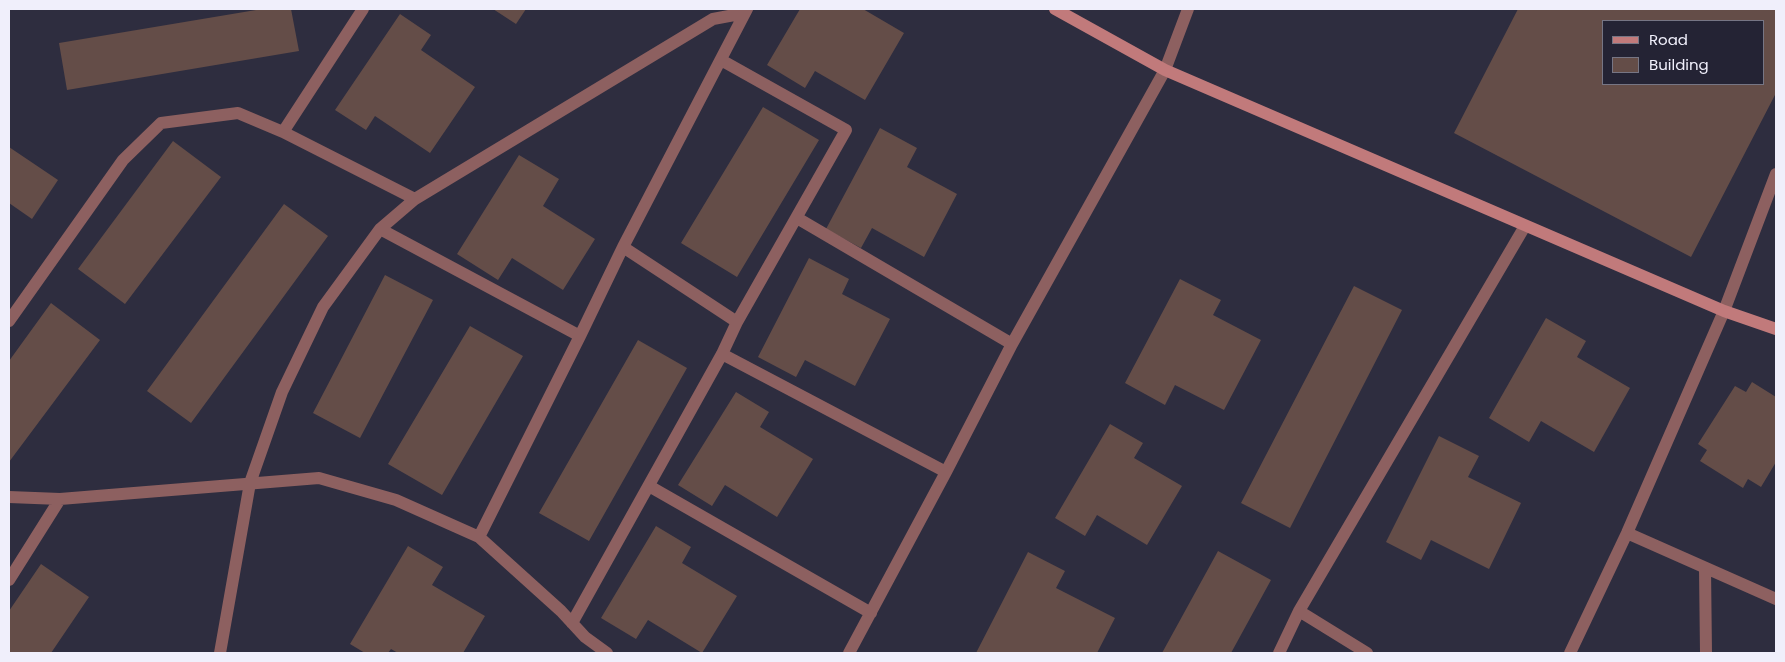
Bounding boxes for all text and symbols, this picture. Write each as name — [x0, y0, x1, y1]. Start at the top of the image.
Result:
legend — [1602, 20, 1765, 85]
text: Road — [1649, 29, 1688, 50]
text: Building — [1649, 54, 1709, 75]

